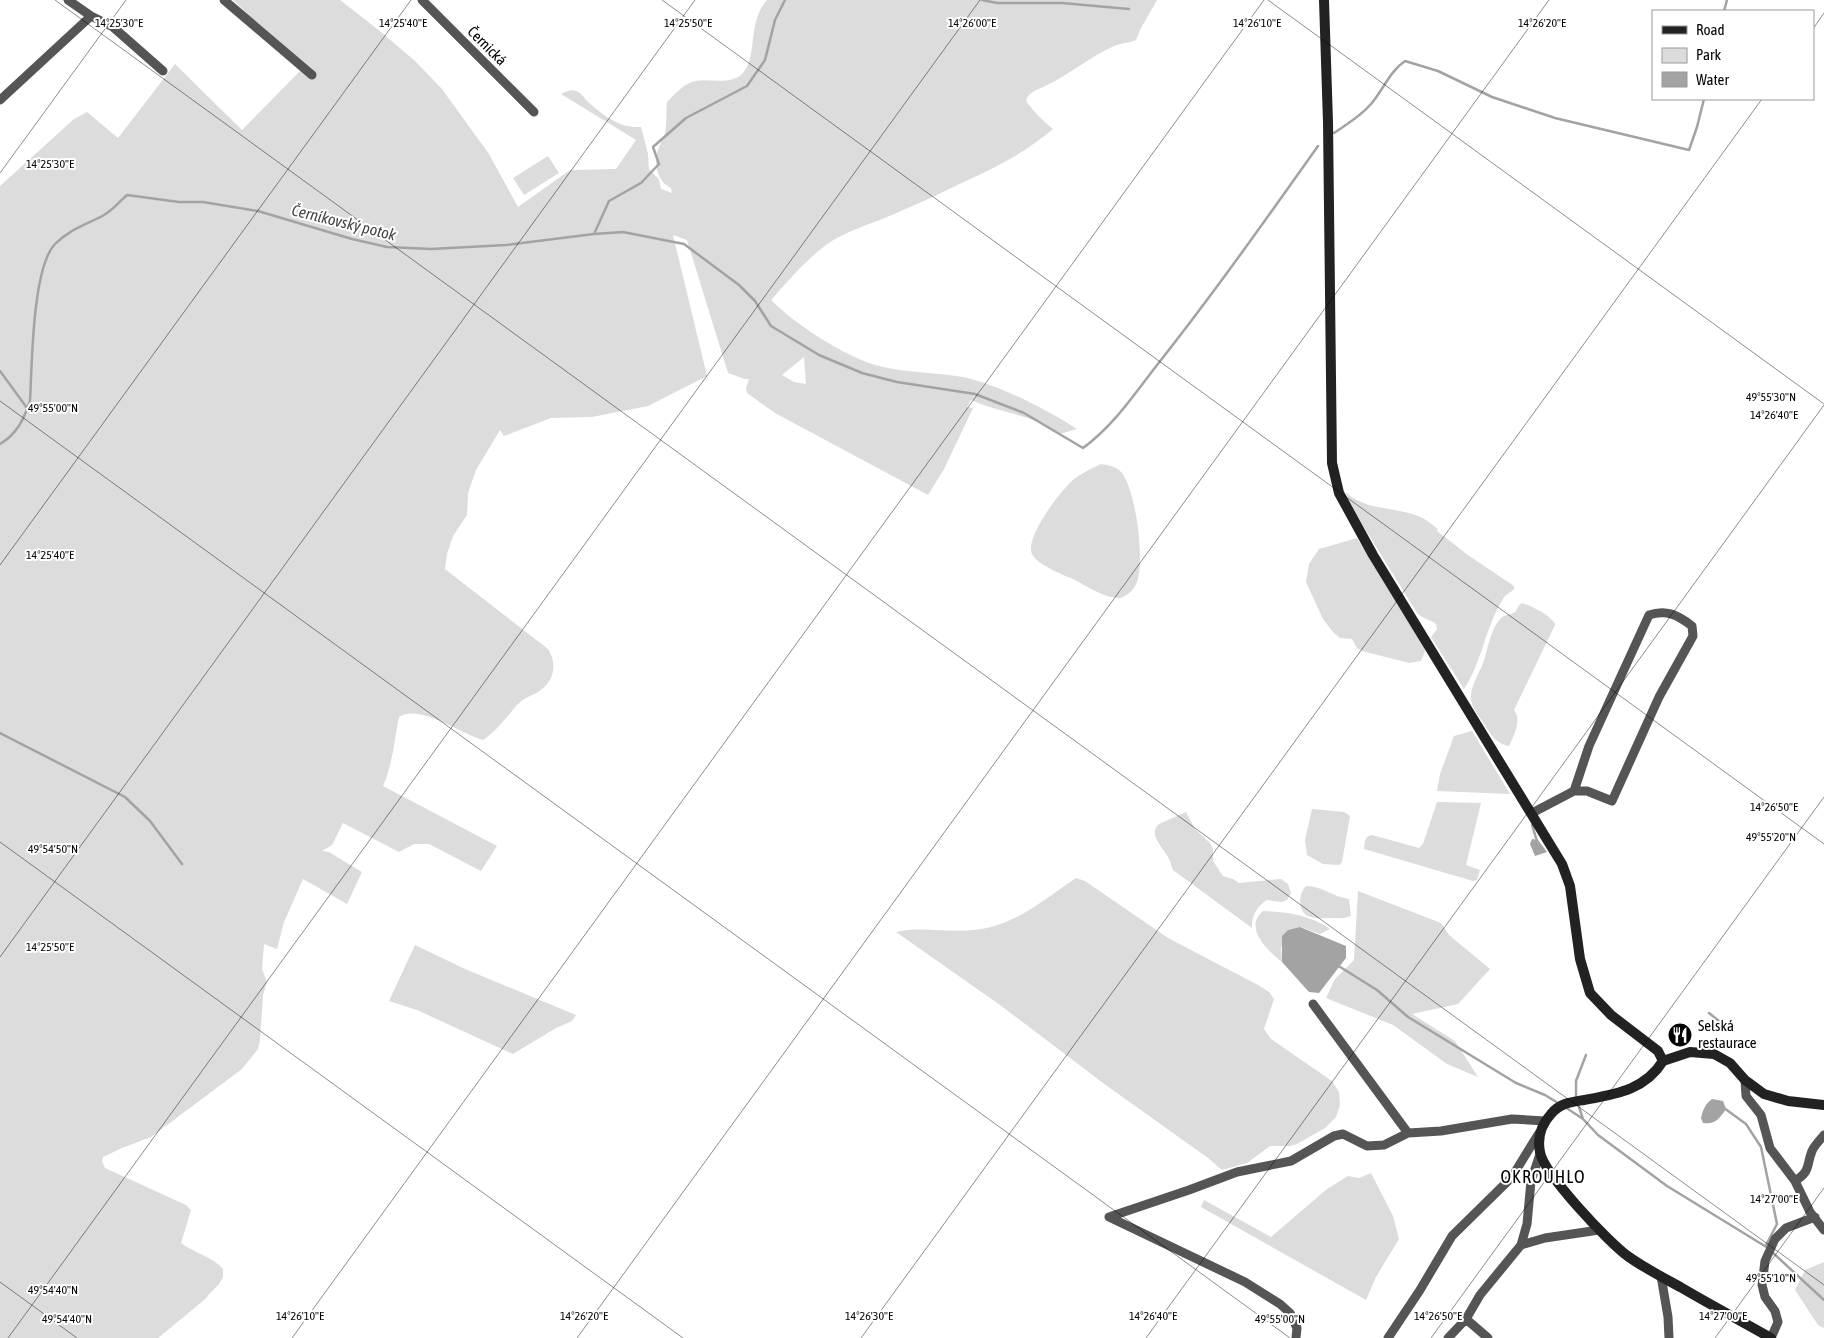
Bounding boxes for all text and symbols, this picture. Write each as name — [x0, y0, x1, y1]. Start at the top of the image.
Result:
legend — [1652, 10, 1814, 100]
text: 14°25'30"E — [95, 16, 143, 30]
text: 14°25'40"E — [379, 16, 427, 30]
text: 14°25'50"E — [664, 16, 712, 30]
text: 14°26'00"E — [948, 16, 996, 30]
text: 14°26'10"E — [1233, 16, 1281, 30]
text: 14°26'20"E — [1518, 16, 1566, 30]
text: Road — [1696, 21, 1725, 38]
street label: Černická — [464, 23, 510, 69]
text: Park — [1696, 46, 1721, 63]
text: Water — [1696, 71, 1729, 88]
text: 14°25'30"E — [26, 157, 74, 171]
water label: Černíkovský potok — [290, 200, 399, 245]
text: 49°55'30"N — [1746, 390, 1796, 404]
text: 49°55'00"N — [28, 401, 78, 415]
text: 14°26'40"E — [1750, 408, 1798, 422]
text: 14°25'40"E — [26, 548, 74, 562]
text: 14°26'50"E — [1750, 800, 1798, 814]
text: 49°55'20"N — [1746, 830, 1796, 844]
text: 49°54'50"N — [28, 842, 78, 856]
text: 14°25'50"E — [26, 940, 74, 954]
place label: Selská restaurace — [1698, 1017, 1757, 1051]
restaurant icon: Selská restaurace — [1667, 1022, 1693, 1048]
district label: OKROUHLO — [1501, 1166, 1585, 1187]
text: 14°27'00"E — [1750, 1192, 1798, 1206]
text: 49°55'10"N — [1746, 1271, 1796, 1285]
text: 49°54'40"N — [28, 1283, 78, 1297]
text: 14°26'10"E — [276, 1309, 324, 1323]
text: 14°26'20"E — [560, 1309, 608, 1323]
text: 14°26'30"E — [845, 1309, 893, 1323]
text: 14°26'40"E — [1129, 1309, 1177, 1323]
text: 14°26'50"E — [1414, 1309, 1462, 1323]
text: 14°27'00"E — [1699, 1309, 1747, 1323]
text: 49°54'40"N — [42, 1312, 92, 1326]
text: 49°55'00"N — [1255, 1312, 1305, 1326]

